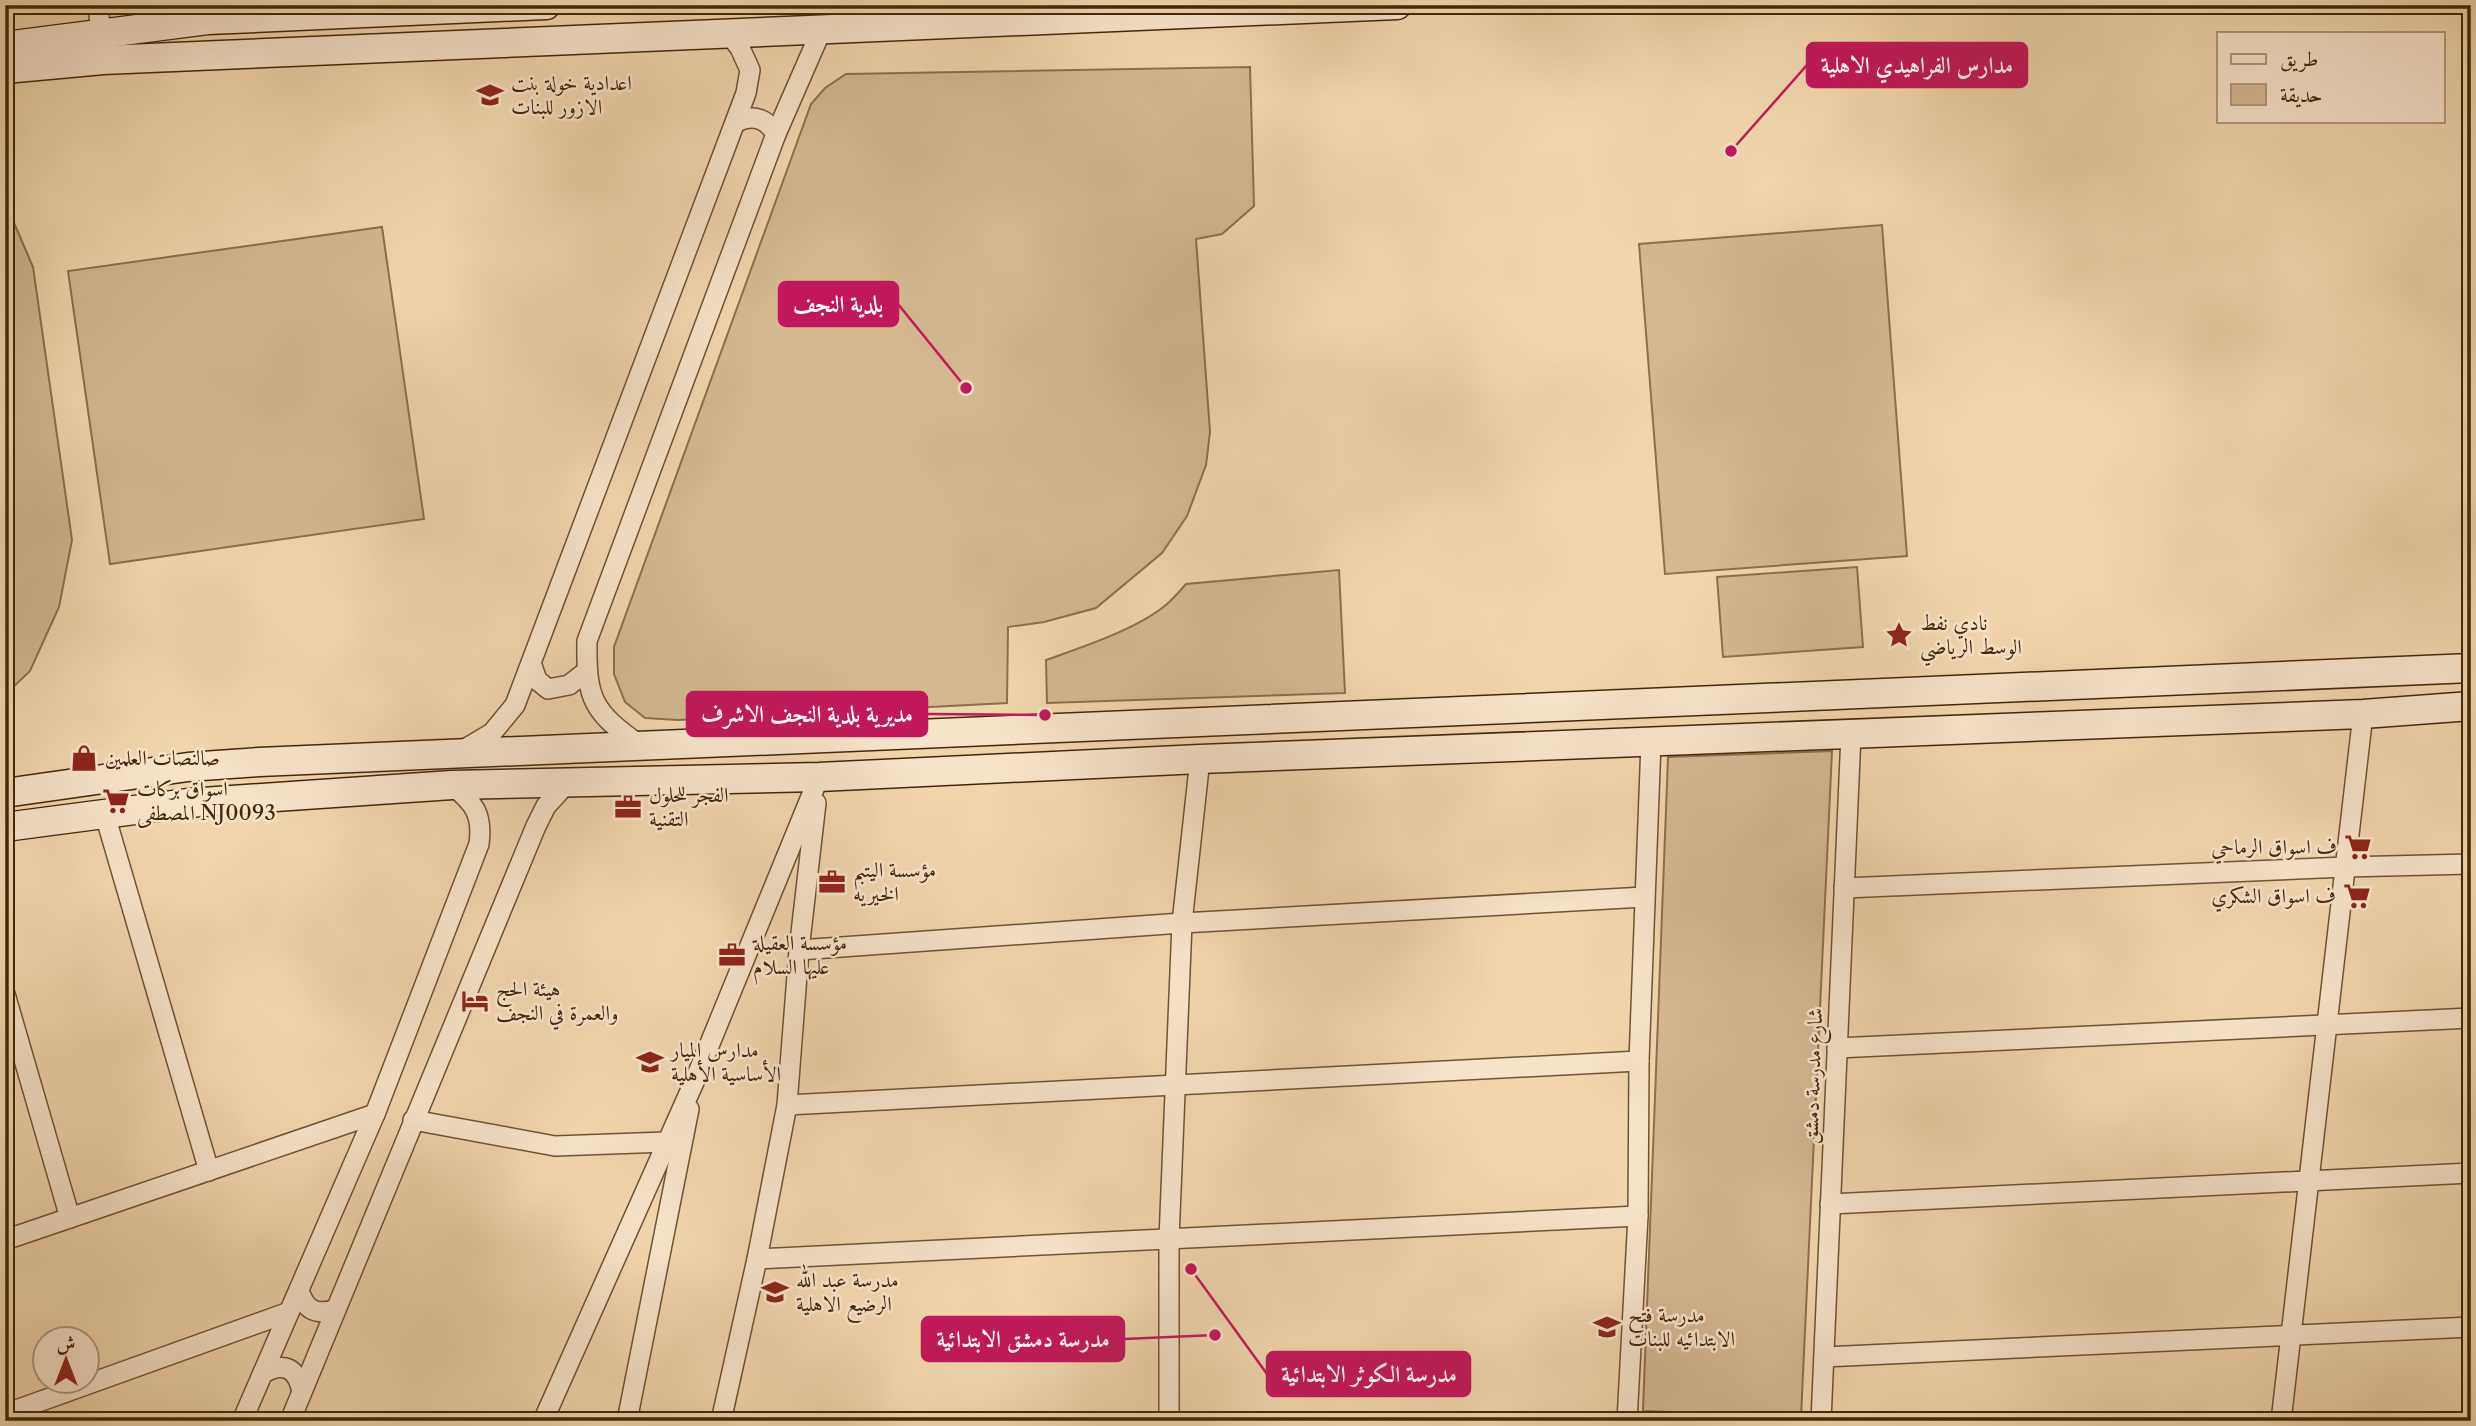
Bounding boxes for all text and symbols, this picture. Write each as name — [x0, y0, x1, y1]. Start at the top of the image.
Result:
legend — [2217, 32, 2444, 122]
callout: مدارس الفراهيدي الاهلية — [1807, 43, 2027, 87]
text: طريق — [2280, 46, 2318, 72]
text: مدارس الفراهيدي الاهلية — [1821, 51, 2013, 84]
place label: اعدادية خولة بنت الازور للبنات — [511, 70, 632, 120]
school or university icon: اعدادية خولة بنت الازور للبنات — [475, 80, 505, 110]
text: حديقة — [2280, 82, 2323, 108]
callout: بلدية النجف — [779, 282, 898, 326]
text: بلدية النجف — [793, 290, 883, 318]
place label: نادي نفط الوسط الرياضي — [1920, 610, 2022, 667]
place icon: نادي نفط الوسط الرياضي — [1884, 620, 1914, 650]
callout: مديرية بلدية النجف الاشرف — [687, 692, 927, 736]
text: مديرية بلدية النجف الاشرف — [701, 700, 913, 729]
shop icon: صالنصات العلمين — [69, 743, 99, 773]
place label: صالنصات العلمين — [105, 745, 220, 770]
place label: اسواق بركات المصطفى NJ0093 — [137, 776, 276, 828]
place label: الفجر للحلول التقنية — [649, 782, 729, 831]
supermarket icon: اسواق بركات المصطفى NJ0093 — [101, 786, 131, 816]
office icon: الفجر للحلول التقنية — [613, 792, 643, 822]
supermarket icon: ف اسواق الرماحي — [2343, 832, 2373, 862]
place label: ف اسواق الرماحي — [2211, 834, 2337, 864]
place label: مؤسسة اليتبم الخيريه — [853, 857, 936, 907]
office icon: مؤسسة اليتبم الخيريه — [817, 867, 847, 897]
supermarket icon: ف اسواق الشكري — [2342, 881, 2372, 911]
place label: ف اسواق الشكري — [2211, 883, 2336, 912]
place label: مؤسسة العقيلة عليها السلام — [752, 930, 847, 985]
office icon: مؤسسة العقيلة عليها السلام — [717, 940, 747, 970]
place label: هيئة الحج والعمرة في النجف — [496, 976, 618, 1030]
hotel icon: هيئة الحج والعمرة في النجف — [460, 986, 490, 1016]
street label: شارع مدرسة دمشق — [1798, 1007, 1833, 1145]
place label: مدارس الميار الأساسية الأهلية — [669, 1037, 781, 1086]
school or university icon: مدارس الميار الأساسية الأهلية — [635, 1047, 665, 1077]
place label: مدرسة عبد الله الرضيع الاهلية — [796, 1263, 899, 1323]
school or university icon: مدرسة عبد الله الرضيع الاهلية — [760, 1277, 790, 1307]
place label: مدرسة فتح الابتدائيه للبنات — [1628, 1302, 1735, 1352]
school or university icon: مدرسة فتح الابتدائيه للبنات — [1592, 1312, 1622, 1342]
callout: مدرسة دمشق الابتدائية — [922, 1317, 1124, 1361]
north arrow — [32, 1324, 102, 1394]
text: مدرسة دمشق الابتدائية — [936, 1325, 1110, 1354]
text: ش — [57, 1332, 75, 1355]
callout: مدرسة الكوثر الابتدائية — [1267, 1352, 1470, 1396]
text: مدرسة الكوثر الابتدائية — [1281, 1360, 1457, 1389]

